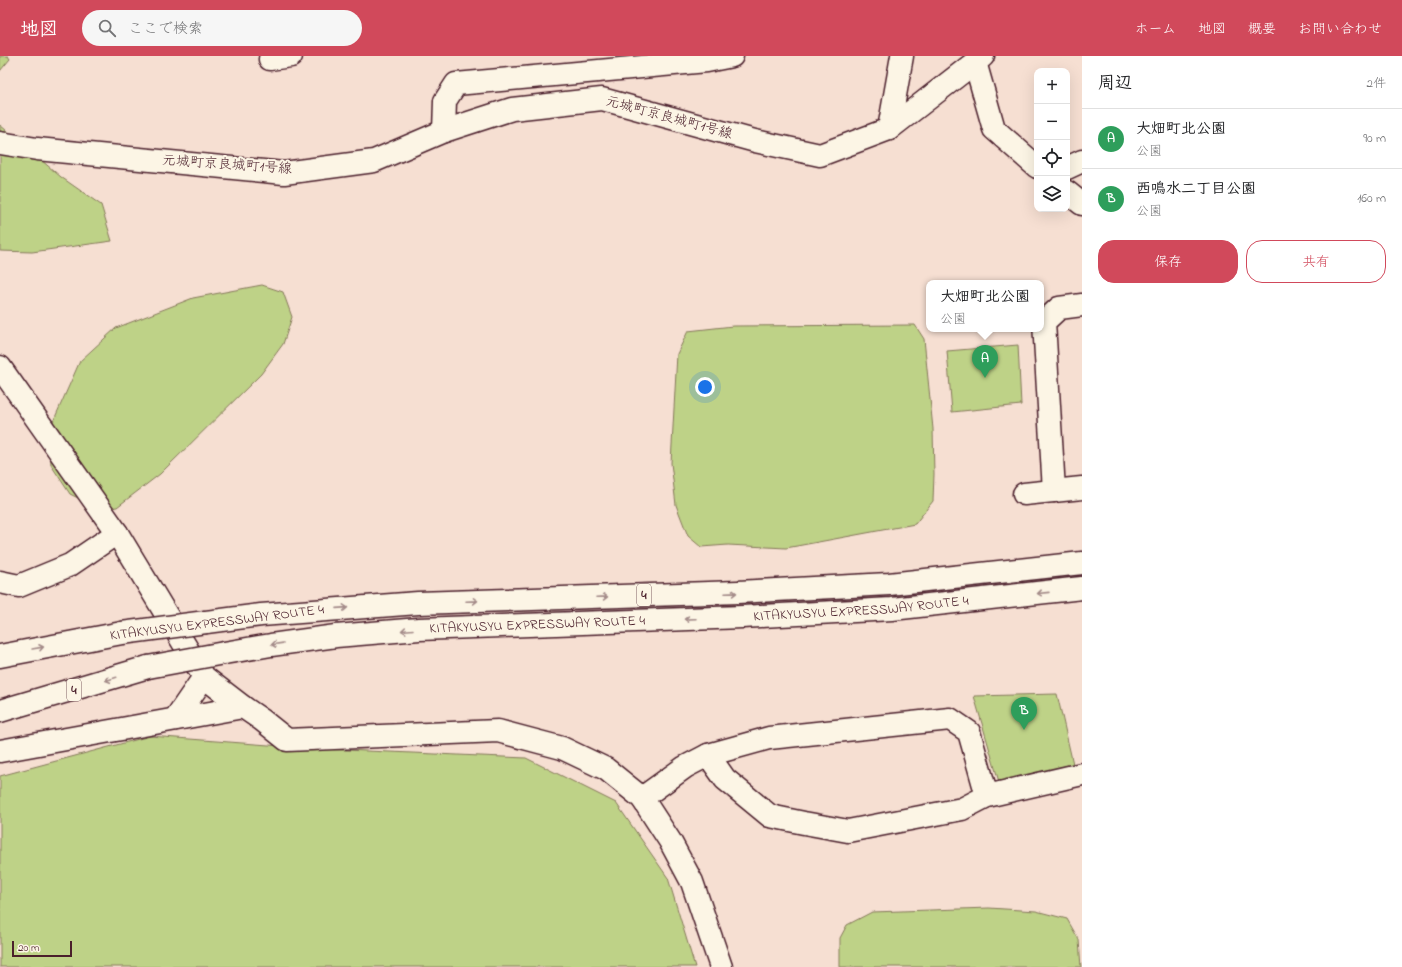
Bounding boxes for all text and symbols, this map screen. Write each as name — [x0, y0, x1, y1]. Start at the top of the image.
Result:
search box — [82, 10, 362, 46]
text: 地図 — [20, 17, 58, 44]
icon: search — [96, 17, 118, 39]
text: ここで検索 — [128, 18, 203, 40]
text: ホーム — [1135, 19, 1176, 40]
text: 地図 — [1198, 19, 1226, 40]
text: 概要 — [1248, 19, 1276, 40]
text: お問い合わせ — [1298, 19, 1382, 40]
map controls — [1034, 68, 1070, 212]
button: + — [1034, 68, 1070, 104]
text: 周辺 — [1098, 71, 1132, 96]
text: 2件 — [1367, 74, 1386, 93]
street label: 元城町京良城町1号線 — [603, 91, 735, 145]
button: − — [1034, 104, 1070, 140]
text: 大畑町北公園 — [1136, 118, 1226, 140]
text: A — [1107, 129, 1115, 148]
text: 90 m — [1363, 129, 1386, 148]
button: locate — [1034, 140, 1070, 176]
text: 公園 — [1136, 142, 1162, 161]
street label: 元城町京良城町1号線 — [161, 150, 293, 180]
button: layers — [1034, 176, 1070, 212]
text: 西鳴水二丁目公園 — [1136, 178, 1256, 200]
text: B — [1107, 189, 1115, 208]
text: 160 m — [1357, 189, 1386, 208]
text: 公園 — [1136, 202, 1162, 221]
button: 保存 — [1098, 240, 1238, 283]
button: 共有 — [1246, 240, 1386, 283]
popup — [926, 280, 1044, 332]
text: 大畑町北公園 — [940, 286, 1030, 308]
text: 公園 — [940, 310, 966, 329]
pin: A — [972, 345, 998, 378]
your location — [695, 377, 715, 397]
road number: 4 — [637, 584, 651, 606]
one-way arrow — [725, 589, 738, 596]
one-way arrow — [1037, 589, 1050, 597]
street label: KITAKYUSYU EXPRESSWAY ROUTE 4 — [753, 590, 970, 627]
one-way arrow — [595, 593, 608, 600]
one-way arrow — [465, 597, 478, 604]
street label: KITAKYUSYU EXPRESSWAY ROUTE 4 — [109, 599, 326, 647]
one-way arrow — [335, 605, 348, 612]
street label: KITAKYUSYU EXPRESSWAY ROUTE 4 — [429, 610, 646, 639]
one-way arrow — [684, 615, 697, 623]
one-way arrow — [401, 626, 414, 633]
one-way arrow — [271, 640, 284, 648]
one-way arrow — [31, 644, 44, 652]
one-way arrow — [104, 676, 117, 683]
road number: 4 — [67, 679, 81, 701]
pin: B — [1011, 697, 1037, 730]
scale bar — [12, 939, 72, 958]
text: 20 m — [18, 940, 40, 956]

